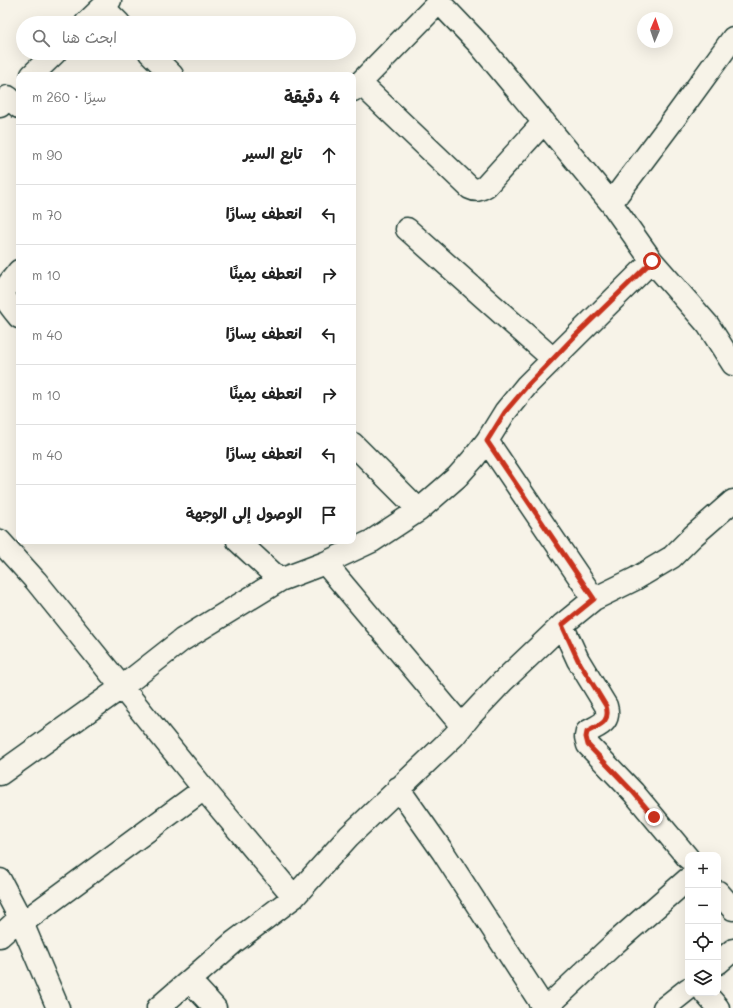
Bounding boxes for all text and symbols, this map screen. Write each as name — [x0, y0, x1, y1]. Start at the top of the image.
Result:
north arrow — [637, 12, 673, 48]
search box — [16, 16, 356, 60]
icon: search — [30, 27, 52, 49]
text: ابحث هنا — [62, 27, 117, 47]
text: 4 دقيقة — [284, 85, 340, 107]
text: سيرًا · 260 m — [32, 88, 106, 105]
text: تابع السير — [243, 143, 302, 163]
icon: ahead — [318, 144, 340, 166]
text: 90 m — [32, 146, 62, 163]
text: انعطف يسارًا — [226, 203, 302, 223]
icon: left — [318, 204, 340, 226]
text: 70 m — [32, 206, 62, 223]
route start — [643, 252, 661, 270]
text: انعطف يمينًا — [230, 263, 302, 283]
icon: right — [318, 264, 340, 286]
text: 10 m — [32, 266, 60, 283]
text: انعطف يسارًا — [226, 323, 302, 343]
icon: left — [318, 324, 340, 346]
text: 40 m — [32, 326, 62, 343]
text: انعطف يمينًا — [230, 383, 302, 403]
icon: right — [318, 384, 340, 406]
text: 10 m — [32, 386, 60, 403]
text: انعطف يسارًا — [226, 443, 302, 463]
icon: left — [318, 444, 340, 466]
text: 40 m — [32, 446, 62, 463]
text: الوصول إلى الوجهة — [186, 503, 302, 523]
icon: arrive — [318, 504, 340, 526]
route end — [645, 808, 663, 826]
map controls — [685, 852, 721, 996]
button: + — [685, 852, 721, 888]
button: − — [685, 888, 721, 924]
button: locate — [685, 924, 721, 960]
button: layers — [685, 960, 721, 996]

